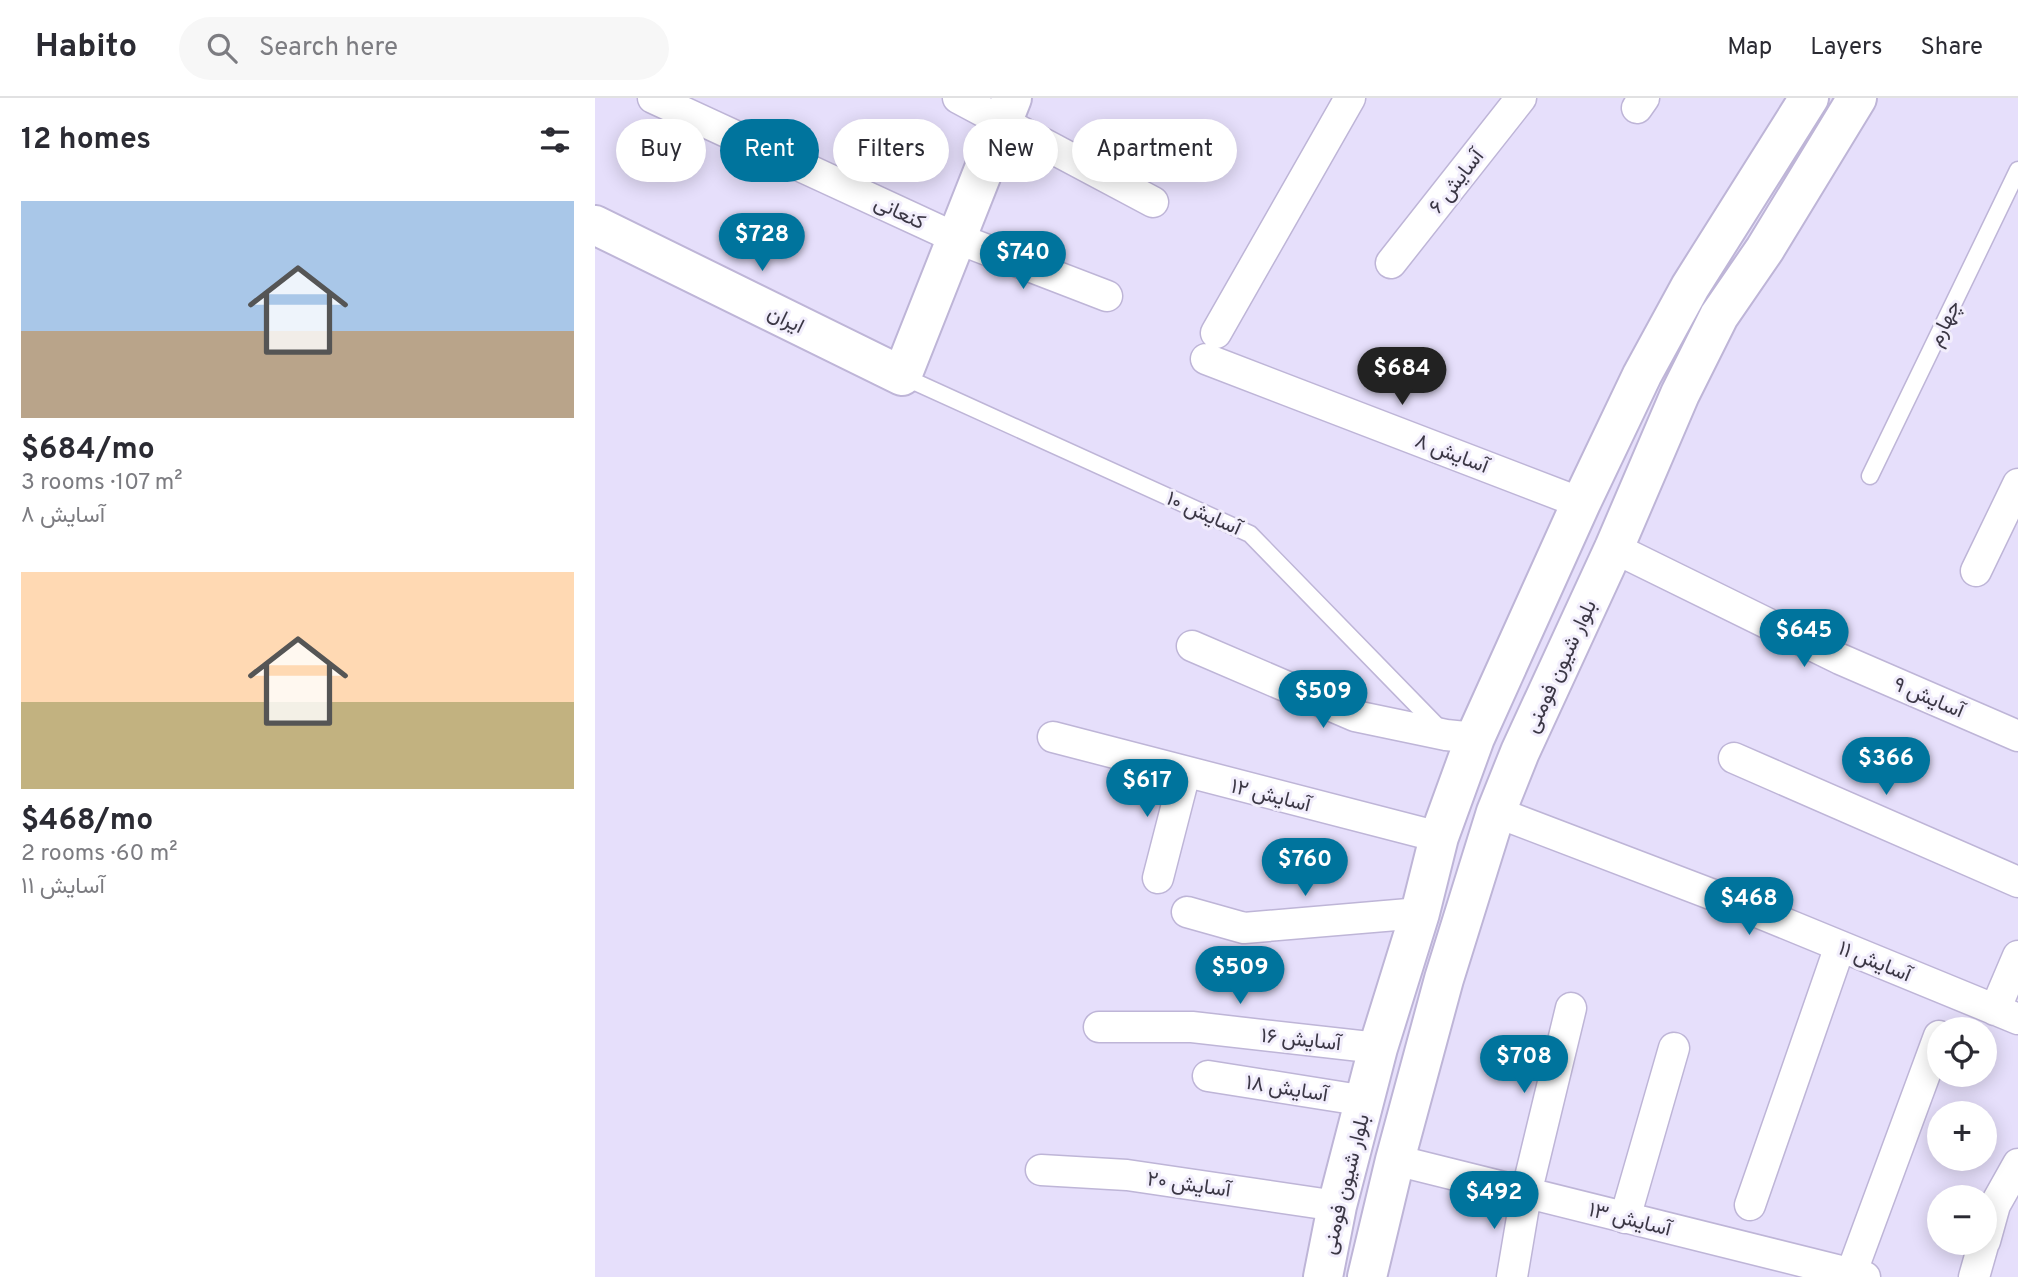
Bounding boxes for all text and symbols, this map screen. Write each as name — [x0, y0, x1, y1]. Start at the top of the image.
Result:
search box — [179, 17, 669, 80]
text: Habito — [35, 27, 137, 69]
icon: search — [203, 29, 241, 67]
text: Search here — [259, 32, 398, 65]
text: Map — [1727, 33, 1772, 63]
text: Layers — [1810, 33, 1882, 63]
text: Share — [1920, 33, 1983, 63]
chip: Buy — [616, 119, 706, 182]
chip: Rent — [720, 119, 819, 182]
chip: Filters — [833, 119, 949, 182]
chip: New — [963, 119, 1058, 182]
chip: Apartment — [1072, 119, 1237, 182]
icon: filters — [536, 121, 574, 159]
text: 12 homes — [21, 122, 151, 159]
street label: آسایش ۶ — [1424, 143, 1492, 220]
street label: کنعانی — [869, 190, 929, 237]
pin: $728 — [721, 214, 803, 273]
text: $728 — [735, 221, 789, 250]
pin: $740 — [982, 232, 1064, 291]
text: $740 — [996, 239, 1050, 268]
icon: home — [235, 247, 361, 373]
street label: چهارم — [1923, 296, 1968, 351]
street label: ایران — [762, 300, 808, 341]
pin: $684 — [1361, 348, 1443, 407]
text: $684 — [1373, 355, 1431, 384]
street label: آسایش ۸ — [1411, 428, 1494, 482]
text: $684/mo — [21, 432, 155, 469]
text: 3 rooms · 107 m² — [21, 469, 183, 498]
street label: آسایش ‍۱۰ — [1162, 486, 1247, 544]
text: آسایش ۸ — [21, 502, 105, 531]
street label: بلوار شیون فومنی — [1519, 596, 1604, 738]
pin: $645 — [1763, 610, 1845, 669]
text: $645 — [1776, 617, 1832, 646]
icon: home — [235, 618, 361, 744]
pin: $509 — [1282, 670, 1364, 730]
street label: آسایش ۹ — [1889, 671, 1970, 726]
text: $509 — [1294, 678, 1352, 707]
pin: $366 — [1845, 738, 1927, 797]
text: $366 — [1858, 745, 1914, 774]
pin: $617 — [1106, 760, 1188, 819]
text: $617 — [1122, 767, 1172, 796]
street label: آسایش ۱۲ — [1228, 774, 1315, 820]
text: $468/mo — [21, 803, 153, 840]
pin: $760 — [1264, 838, 1346, 898]
text: 2 rooms · 60 m² — [21, 840, 178, 869]
text: $760 — [1278, 846, 1332, 875]
text: آسایش ۱۱ — [21, 873, 105, 902]
pin: $468 — [1708, 878, 1790, 937]
text: $468 — [1720, 885, 1778, 914]
street label: آسایش ۱۱ — [1834, 936, 1917, 990]
pin: $509 — [1199, 946, 1281, 1006]
text: $509 — [1211, 954, 1269, 983]
map controls — [1927, 1017, 1997, 1255]
button: locate — [1927, 1017, 1997, 1087]
street label: آسایش ۱۶ — [1259, 1023, 1344, 1058]
pin: $708 — [1483, 1035, 1565, 1095]
text: $708 — [1496, 1043, 1552, 1072]
street label: آسایش ۱۸ — [1244, 1070, 1332, 1110]
button: + — [1927, 1101, 1997, 1171]
street label: بلوار شیون فومنی — [1316, 1111, 1377, 1257]
street label: آسایش ۲۰ — [1145, 1166, 1234, 1205]
pin: $492 — [1453, 1172, 1535, 1231]
text: $492 — [1466, 1179, 1522, 1208]
button: − — [1927, 1185, 1997, 1255]
street label: آسایش ۱۳ — [1585, 1197, 1676, 1244]

